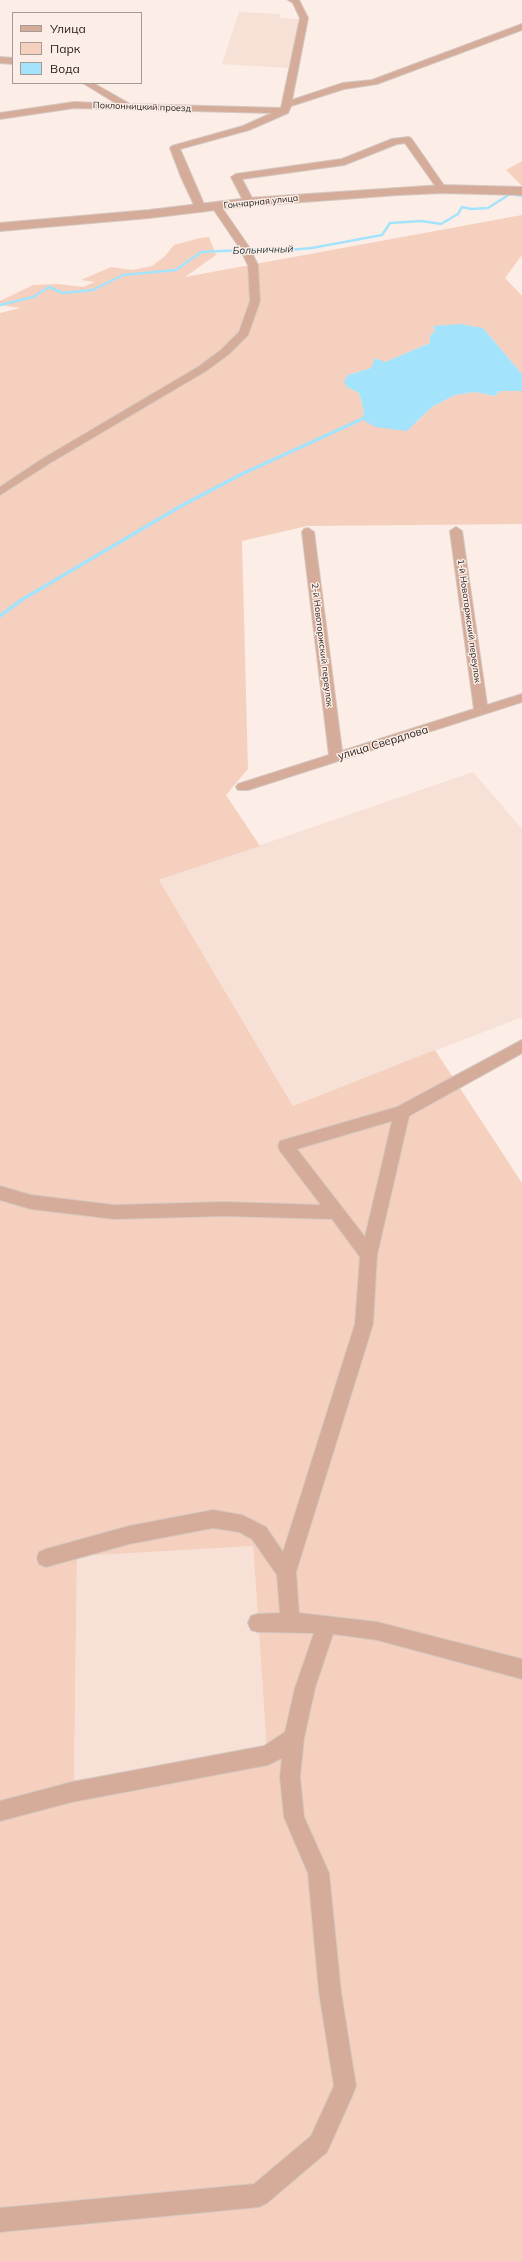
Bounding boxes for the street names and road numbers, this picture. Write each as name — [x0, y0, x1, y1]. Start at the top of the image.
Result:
street label: Поклонницкий проезд — [93, 100, 191, 114]
street label: Гончарная улица — [223, 193, 299, 211]
street label: 1-й Новоторжский переулок — [455, 559, 483, 683]
street label: 2-й Новоторжский переулок — [309, 583, 335, 707]
street label: улица Свердлова — [336, 723, 430, 763]

